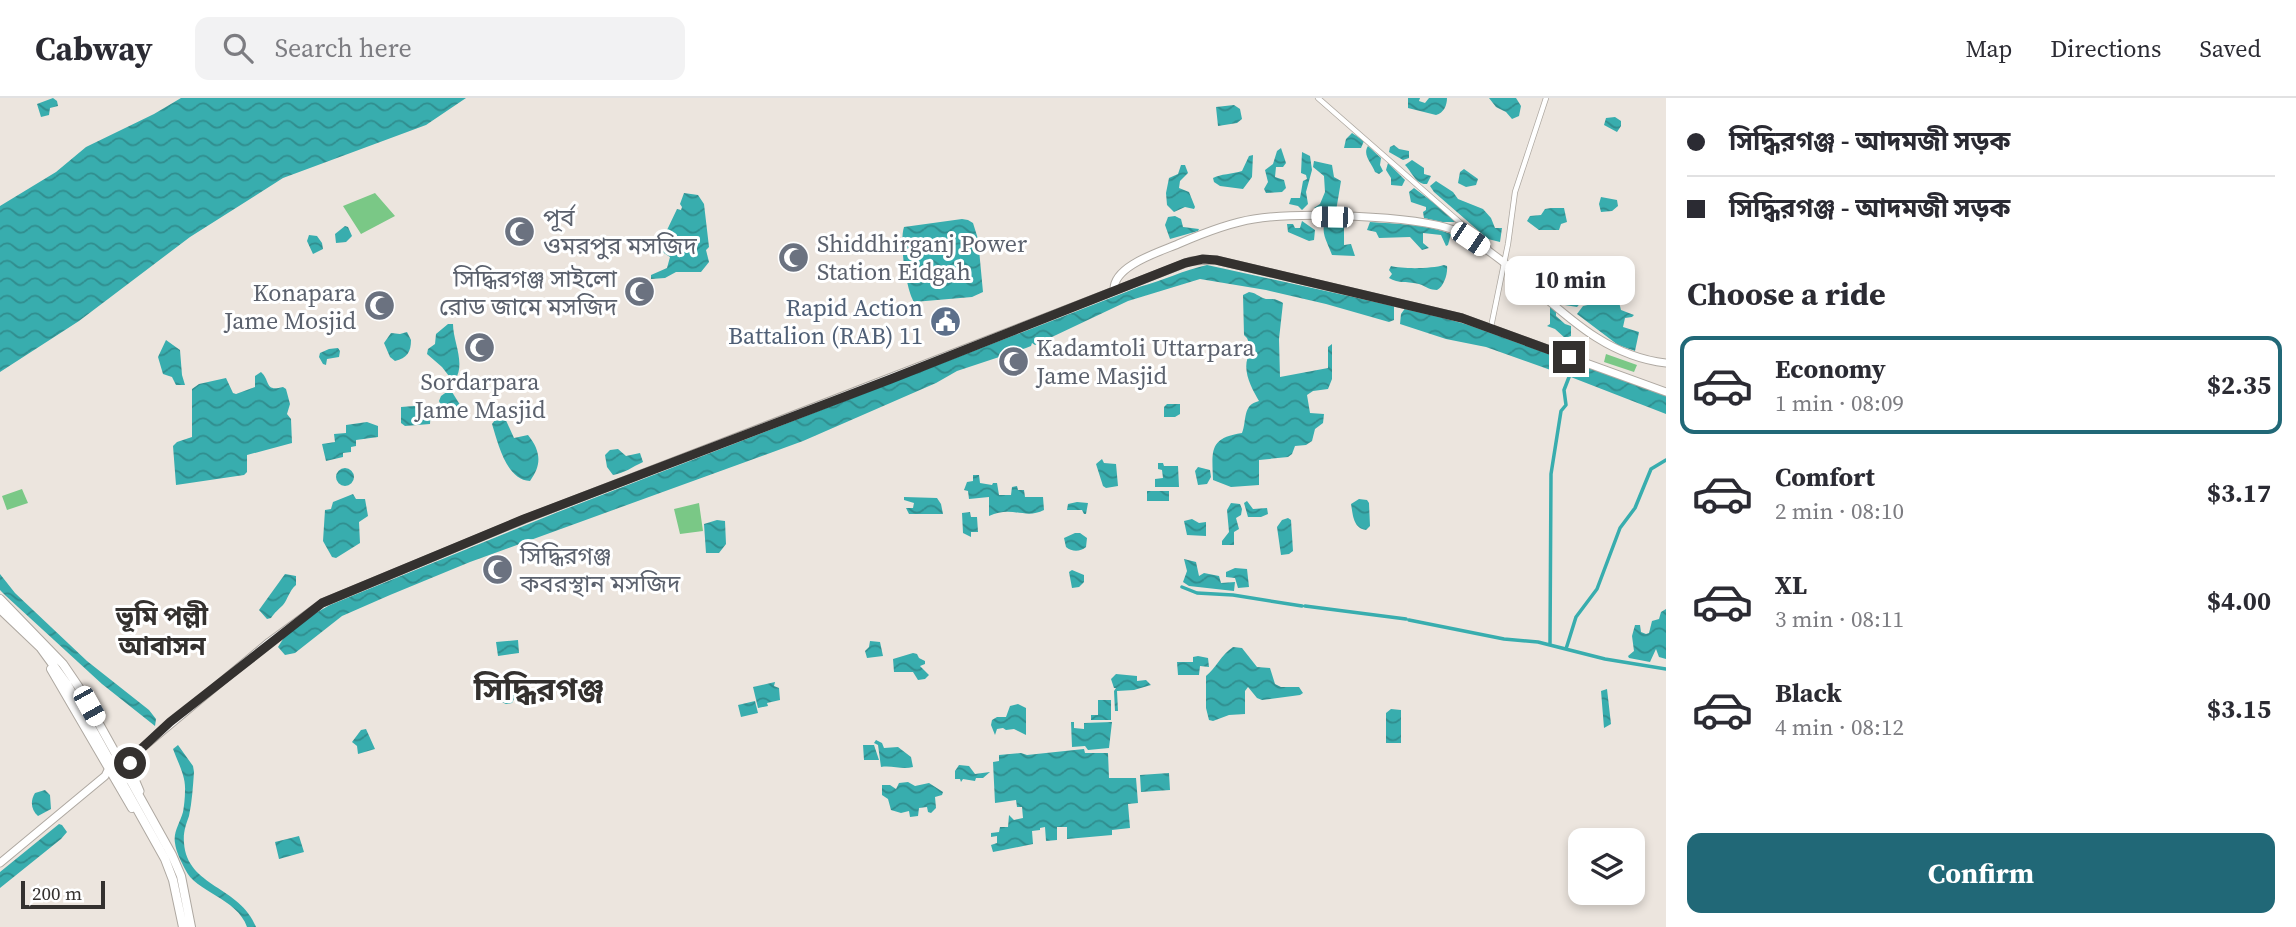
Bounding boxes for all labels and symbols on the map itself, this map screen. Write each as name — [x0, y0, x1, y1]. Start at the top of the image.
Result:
place label: পূর্ব ওমরপুর মসজিদ — [543, 201, 697, 262]
car — [1311, 206, 1354, 228]
mosque icon: পূর্ব ওমরপুর মসজিদ — [503, 214, 537, 248]
car — [1447, 219, 1494, 259]
place label: Shiddhirganj Power Station Eidgah — [817, 227, 1027, 288]
mosque icon: Shiddhirganj Power Station Eidgah — [777, 240, 811, 274]
callout: 10 min — [1504, 256, 1634, 304]
place label: সিদ্ধিরগঞ্জ সাইলো রোড জামে মসজিদ — [439, 262, 618, 323]
mosque icon: সিদ্ধিরগঞ্জ সাইলো রোড জামে মসজিদ — [623, 275, 657, 309]
place label: Konapara Jame Mosjid — [223, 276, 357, 337]
mosque icon: Konapara Jame Mosjid — [362, 289, 396, 323]
place label: Rapid Action Battalion (RAB) 11 — [728, 291, 923, 352]
public building icon: Rapid Action Battalion (RAB) 11 — [929, 304, 963, 338]
mosque icon: Sordarpara Jame Masjid — [463, 330, 497, 364]
place label: Kadamtoli Uttarpara Jame Masjid — [1035, 331, 1256, 392]
route end — [1553, 341, 1585, 373]
mosque icon: Kadamtoli Uttarpara Jame Masjid — [996, 344, 1030, 378]
place label: Sordarpara Jame Masjid — [413, 365, 546, 426]
place label: সিদ্ধিরগঞ্জ কবরস্থান মসজিদ — [519, 539, 681, 600]
mosque icon: সিদ্ধিরগঞ্জ কবরস্থান মসজিদ — [480, 552, 514, 586]
district label: ভূমি পল্লী আবাসন — [115, 598, 209, 664]
district label: সিদ্ধিরগঞ্জ — [473, 667, 604, 711]
car — [70, 683, 109, 729]
route start — [114, 747, 146, 779]
scale bar — [21, 878, 105, 910]

